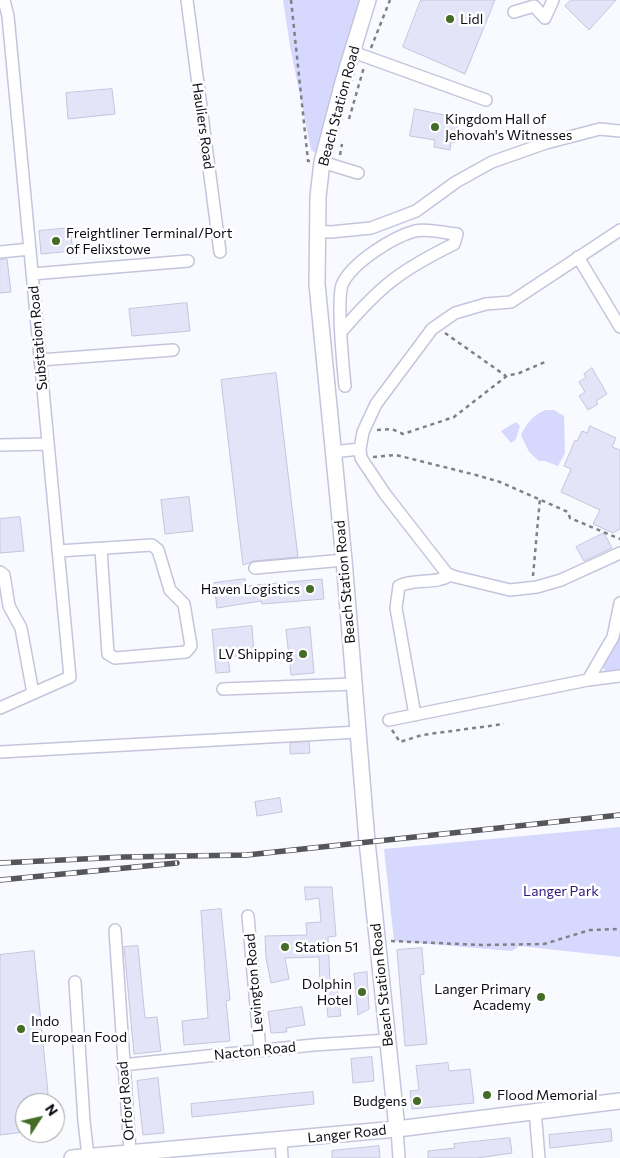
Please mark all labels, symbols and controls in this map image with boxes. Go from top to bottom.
place label: Lidl [460,11,483,27]
marker: Lidl [444,13,456,25]
street label: Beach Station Road [315,44,363,168]
street label: Hauliers Road [189,82,217,170]
place label: Kingdom Hall of Jehovah's Witnesses [445,111,572,144]
marker: Kingdom Hall of Jehovah's Witnesses [429,121,441,133]
place label: Freightliner Terminal/Port of Felixstowe [66,225,232,258]
marker: Freightliner Terminal/Port of Felixstowe [50,235,62,247]
street label: Substation Road [25,285,51,391]
street label: Beach Station Road [331,520,359,644]
place label: Haven Logistics [201,581,300,597]
marker: Haven Logistics [304,583,316,595]
place label: LV Shipping [218,646,293,662]
marker: LV Shipping [297,648,309,660]
park label: Langer Park [523,883,599,899]
street label: Beach Station Road [367,923,397,1047]
street label: Levington Road [241,933,267,1033]
place label: Station 51 [295,939,359,955]
marker: Station 51 [279,941,291,953]
place label: Dolphin Hotel [302,976,352,1009]
place label: Langer Primary Academy [434,981,531,1014]
marker: Dolphin Hotel [356,986,368,998]
marker: Langer Primary Academy [535,991,547,1003]
place label: Indo European Food [31,1013,127,1046]
marker: Indo European Food [15,1023,27,1035]
street label: Nacton Road [213,1038,297,1064]
street label: Orford Road [114,1061,138,1141]
place label: Flood Memorial [497,1087,597,1103]
marker: Flood Memorial [481,1089,493,1101]
north arrow [15,1093,65,1143]
place label: Budgens [353,1093,407,1109]
marker: Budgens [411,1095,423,1107]
text: N [42,1101,62,1119]
street label: Langer Road [307,1122,387,1146]

